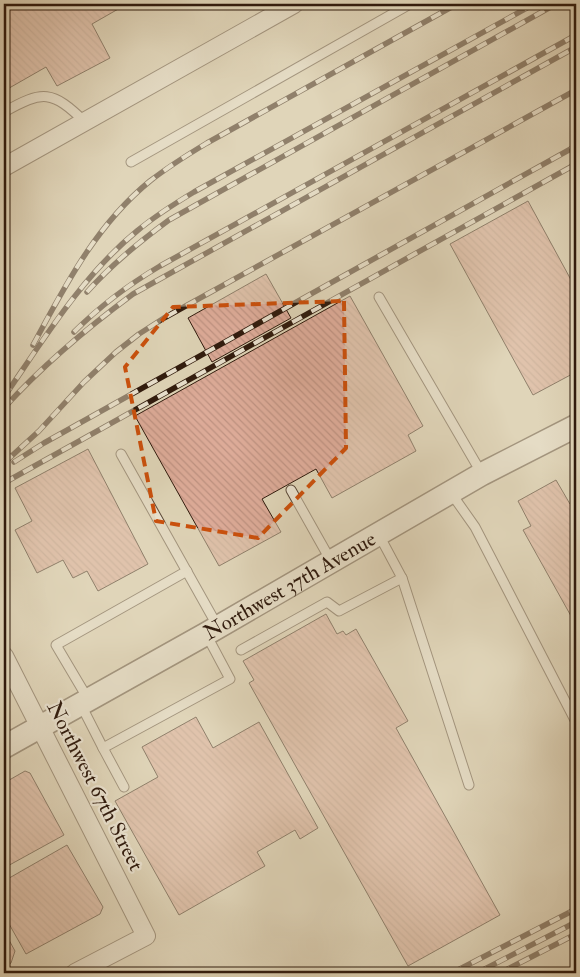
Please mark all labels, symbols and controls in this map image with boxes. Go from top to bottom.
street label: Northwest 37th Avenue [199,525,381,646]
street label: Northwest 67th Street [41,697,150,876]

